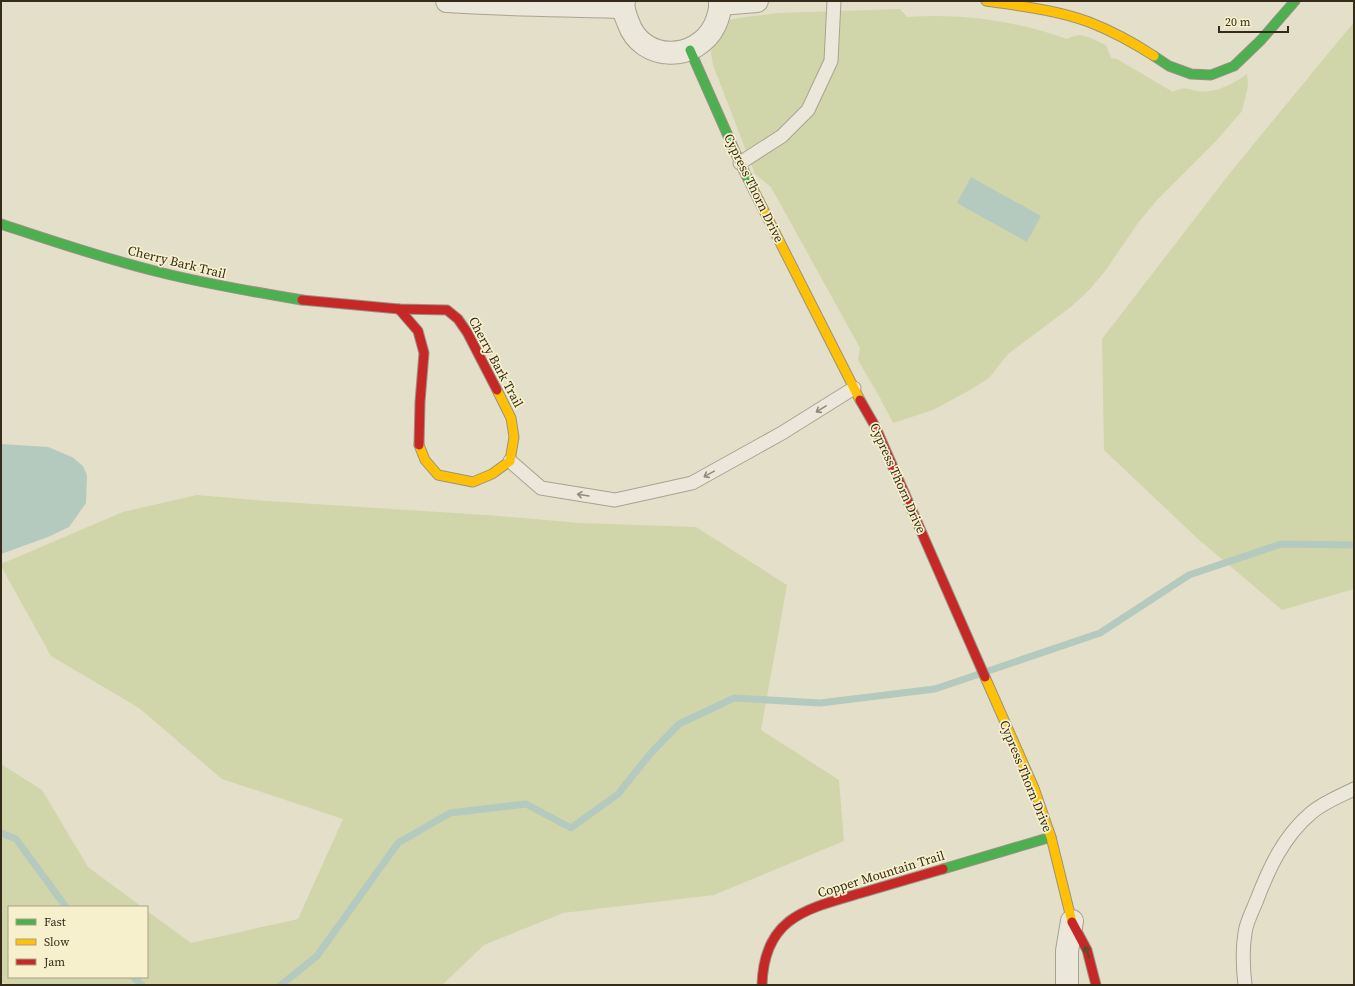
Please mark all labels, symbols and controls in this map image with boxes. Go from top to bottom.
scale bar [1219,8,1288,34]
text: 20 m [1225,14,1251,30]
street label: Cypress Thorn Drive [720,131,788,246]
street label: Cherry Bark Trail [126,242,228,282]
street label: Cherry Bark Trail [465,314,527,411]
one-way arrow [815,405,827,413]
street label: Cypress Thorn Drive [866,420,930,536]
one-way arrow [703,471,715,478]
one-way arrow [577,491,590,499]
street label: Cypress Thorn Drive [996,718,1056,835]
street label: Copper Mountain Trail [815,847,947,901]
legend [8,906,148,978]
text: Fast [44,914,66,930]
text: Slow [44,934,70,950]
one-way arrow [1082,946,1090,958]
text: Jam [43,954,65,970]

